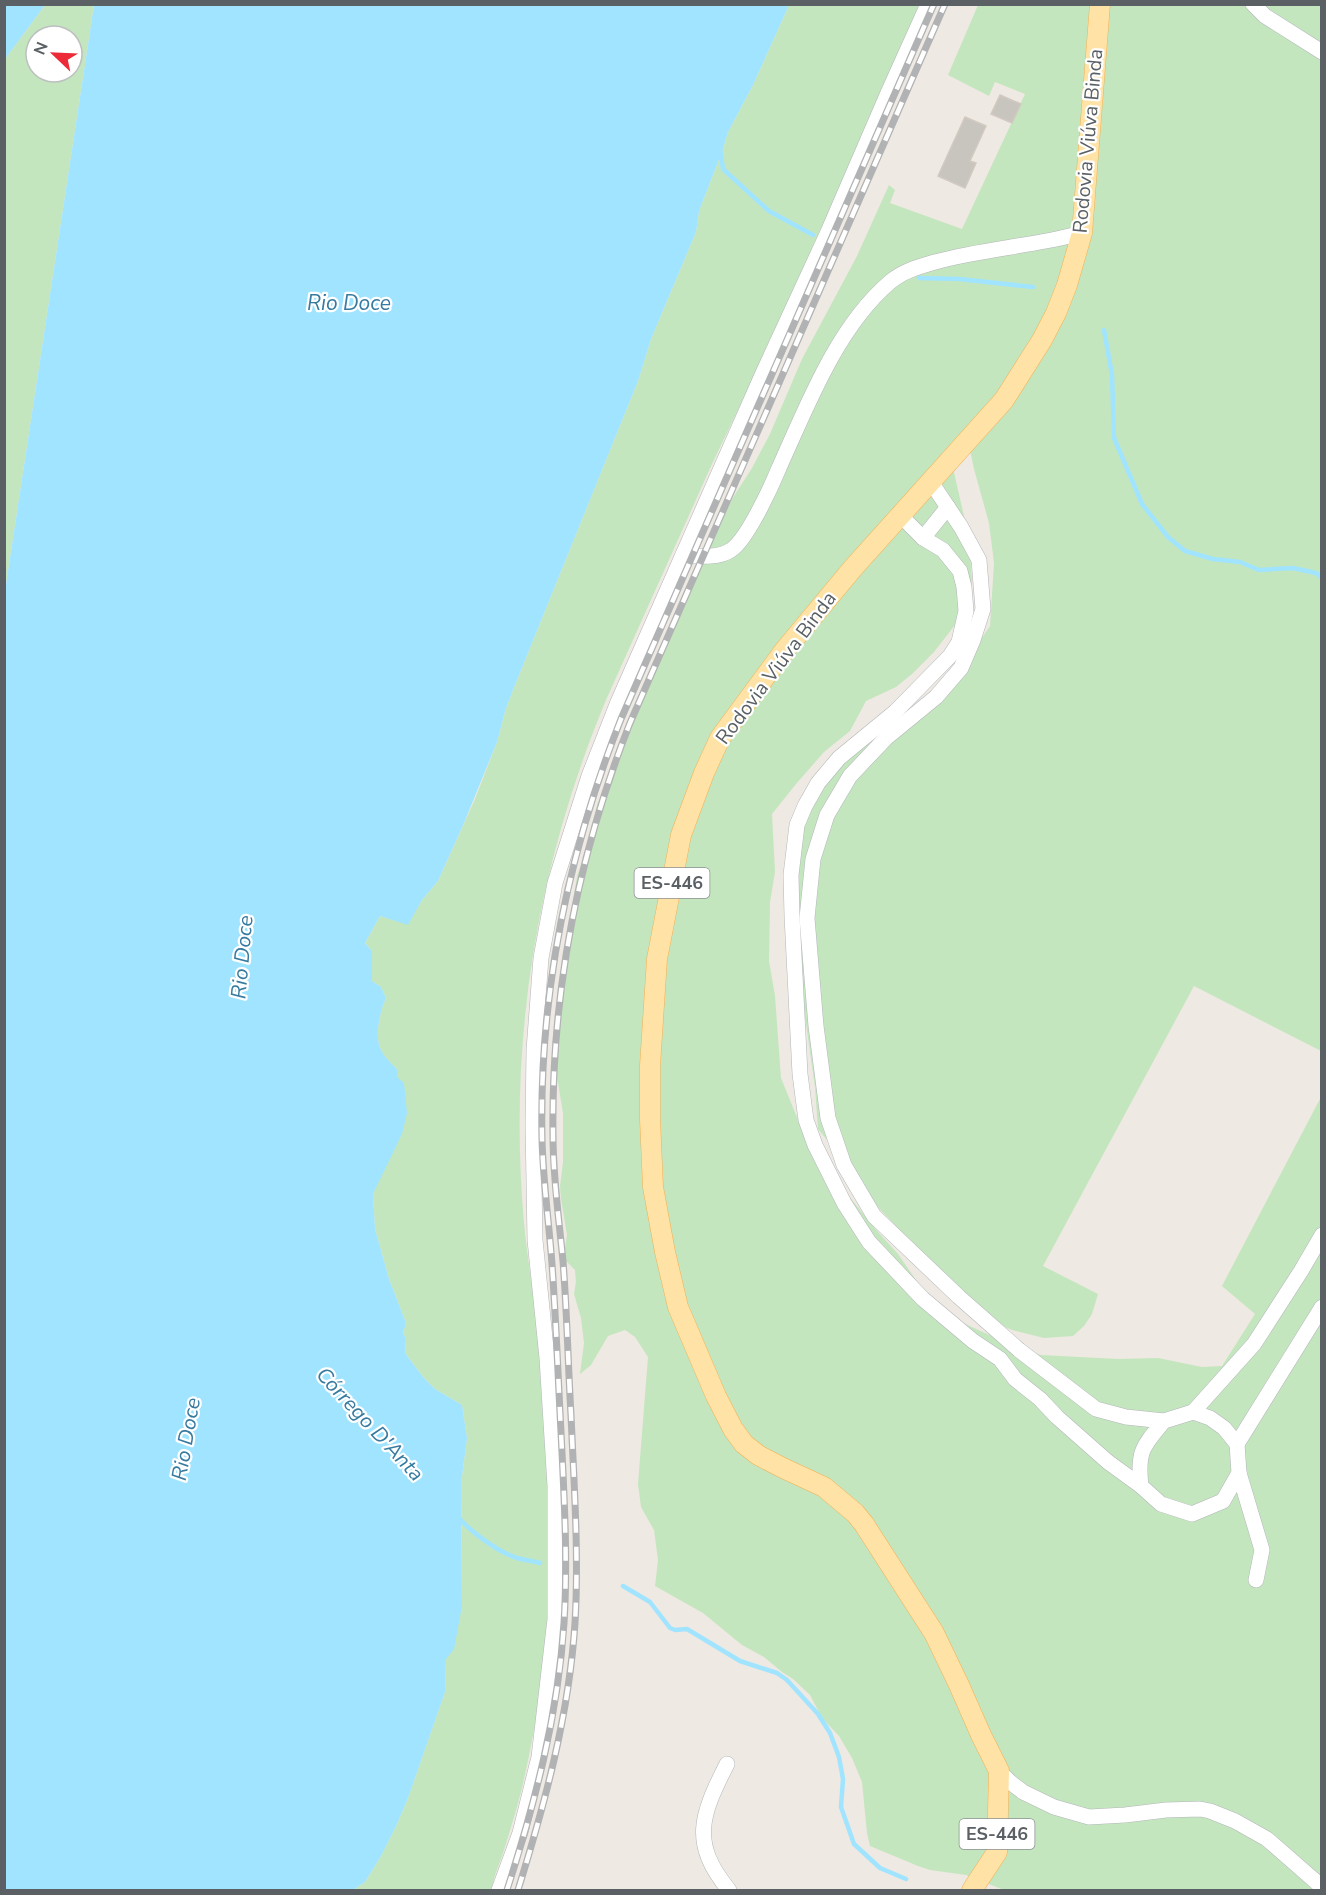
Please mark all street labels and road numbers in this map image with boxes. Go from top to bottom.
street label: Rodovia Viúva Binda [1066,48,1110,234]
street label: Rodovia Viúva Binda [710,586,842,750]
road number: ES-446 [634,868,710,898]
road number: ES-446 [960,1819,1034,1849]

